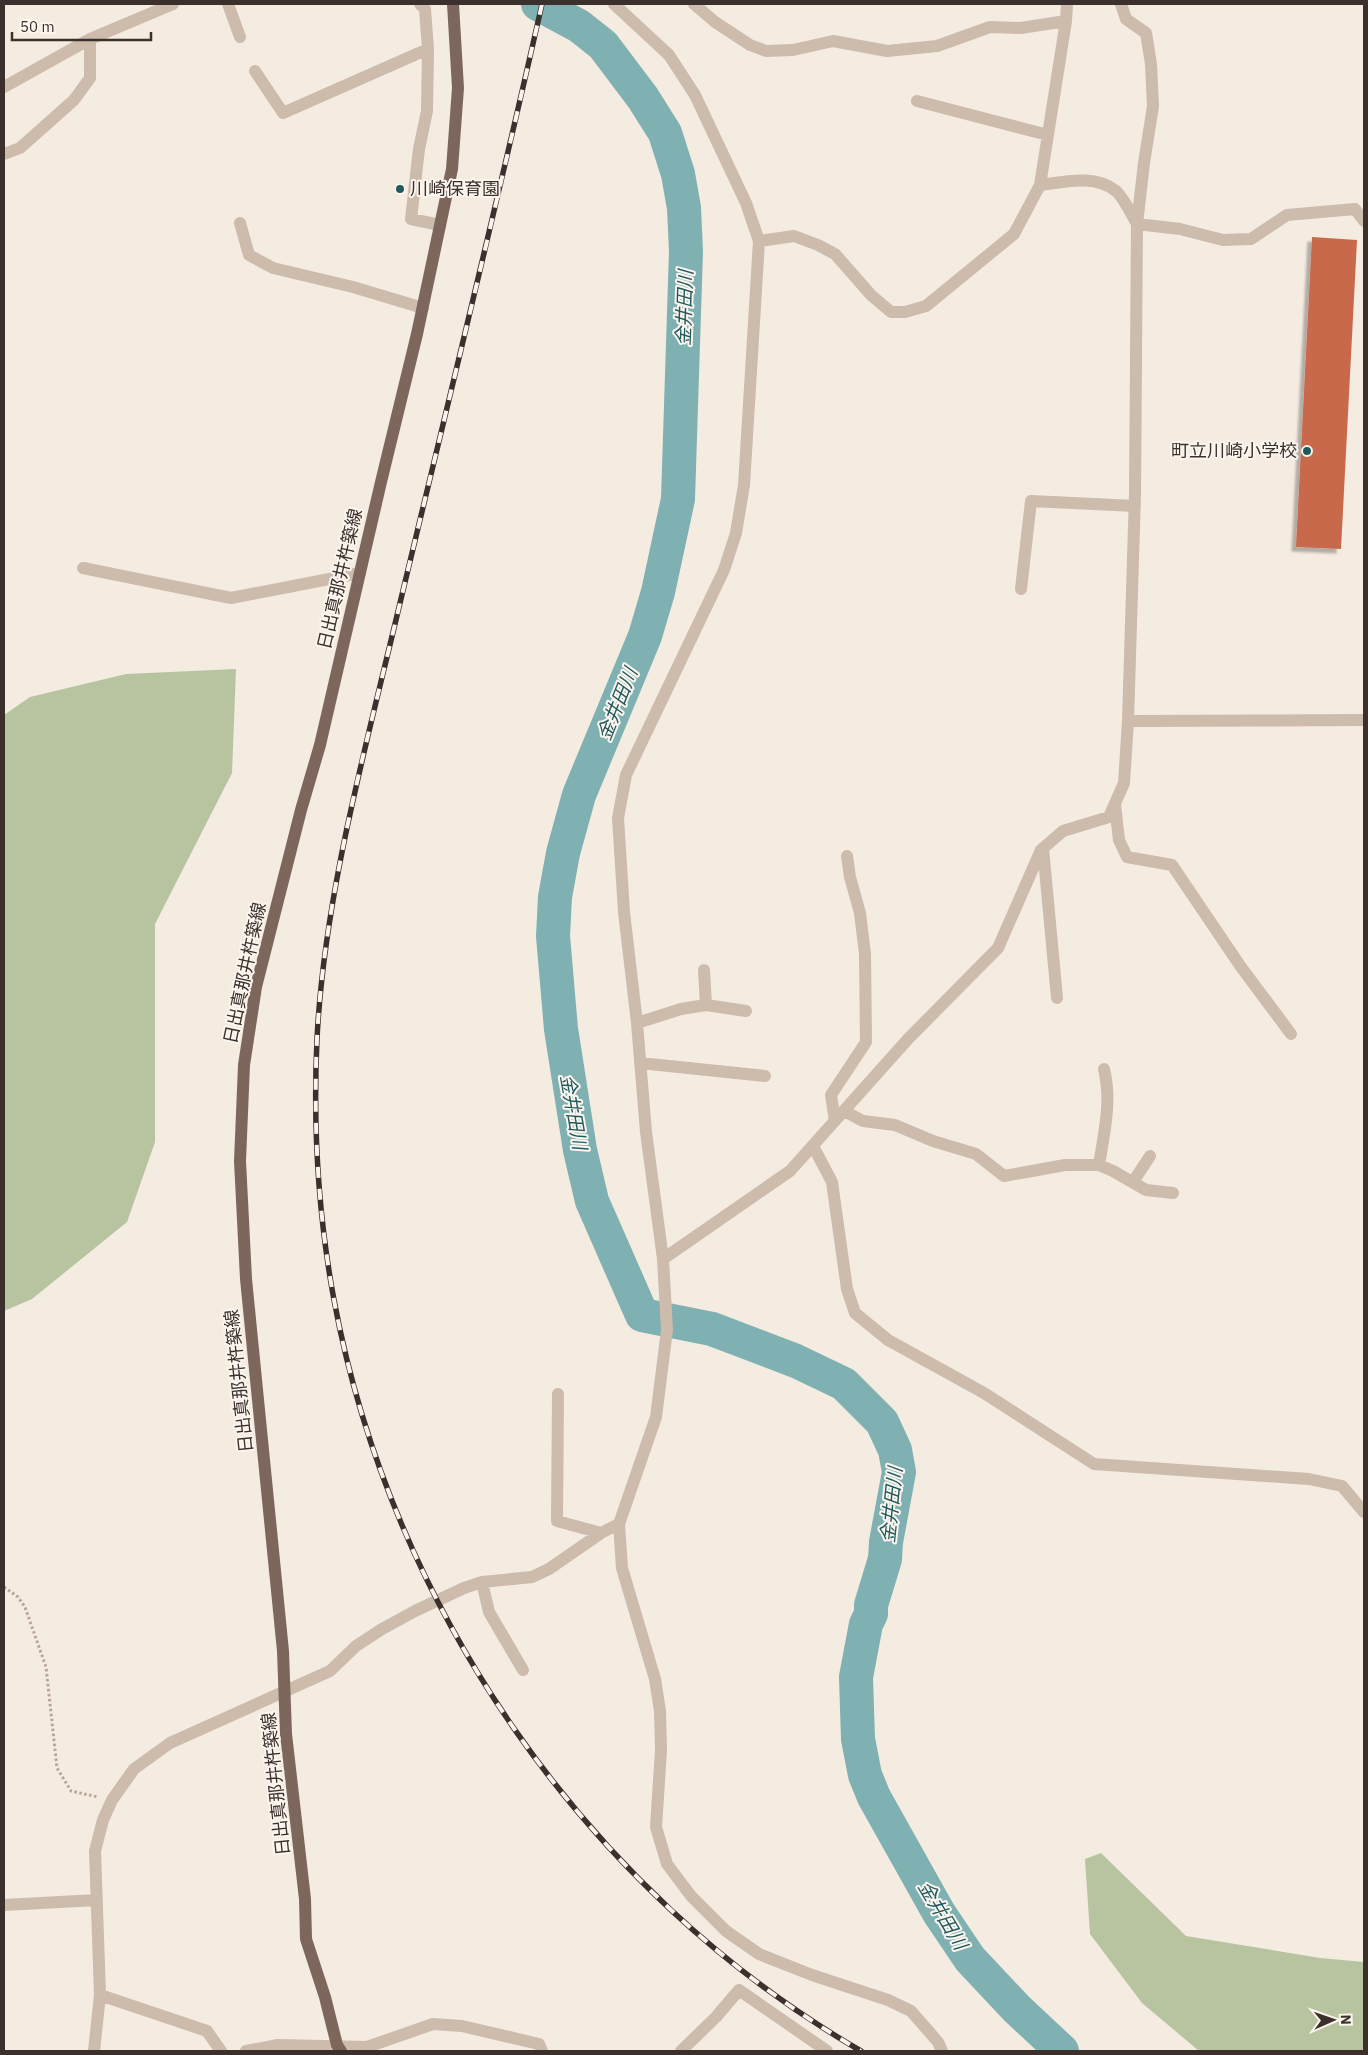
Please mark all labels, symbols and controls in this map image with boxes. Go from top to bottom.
scale bar [12,10,151,42]
text: 50 m [20,17,55,36]
place label: 川崎保育園 [410,177,500,200]
marker: 川崎保育園 [394,183,406,195]
water label: 金井田川 [671,268,697,346]
place label: 町立川崎小学校 [1171,439,1297,462]
marker: 町立川崎小学校 [1301,445,1313,457]
street label: 日出真那井杵築線 [312,506,367,652]
water label: 金井田川 [592,662,643,744]
street label: 日出真那井杵築線 [218,900,271,1046]
water label: 金井田川 [556,1072,593,1153]
street label: 日出真那井杵築線 [220,1308,257,1454]
water label: 金井田川 [875,1464,907,1544]
street label: 日出真那井杵築線 [257,1711,294,1857]
water label: 金井田川 [913,1876,974,1955]
north arrow [1308,1995,1358,2045]
text: N [1337,2014,1355,2025]

